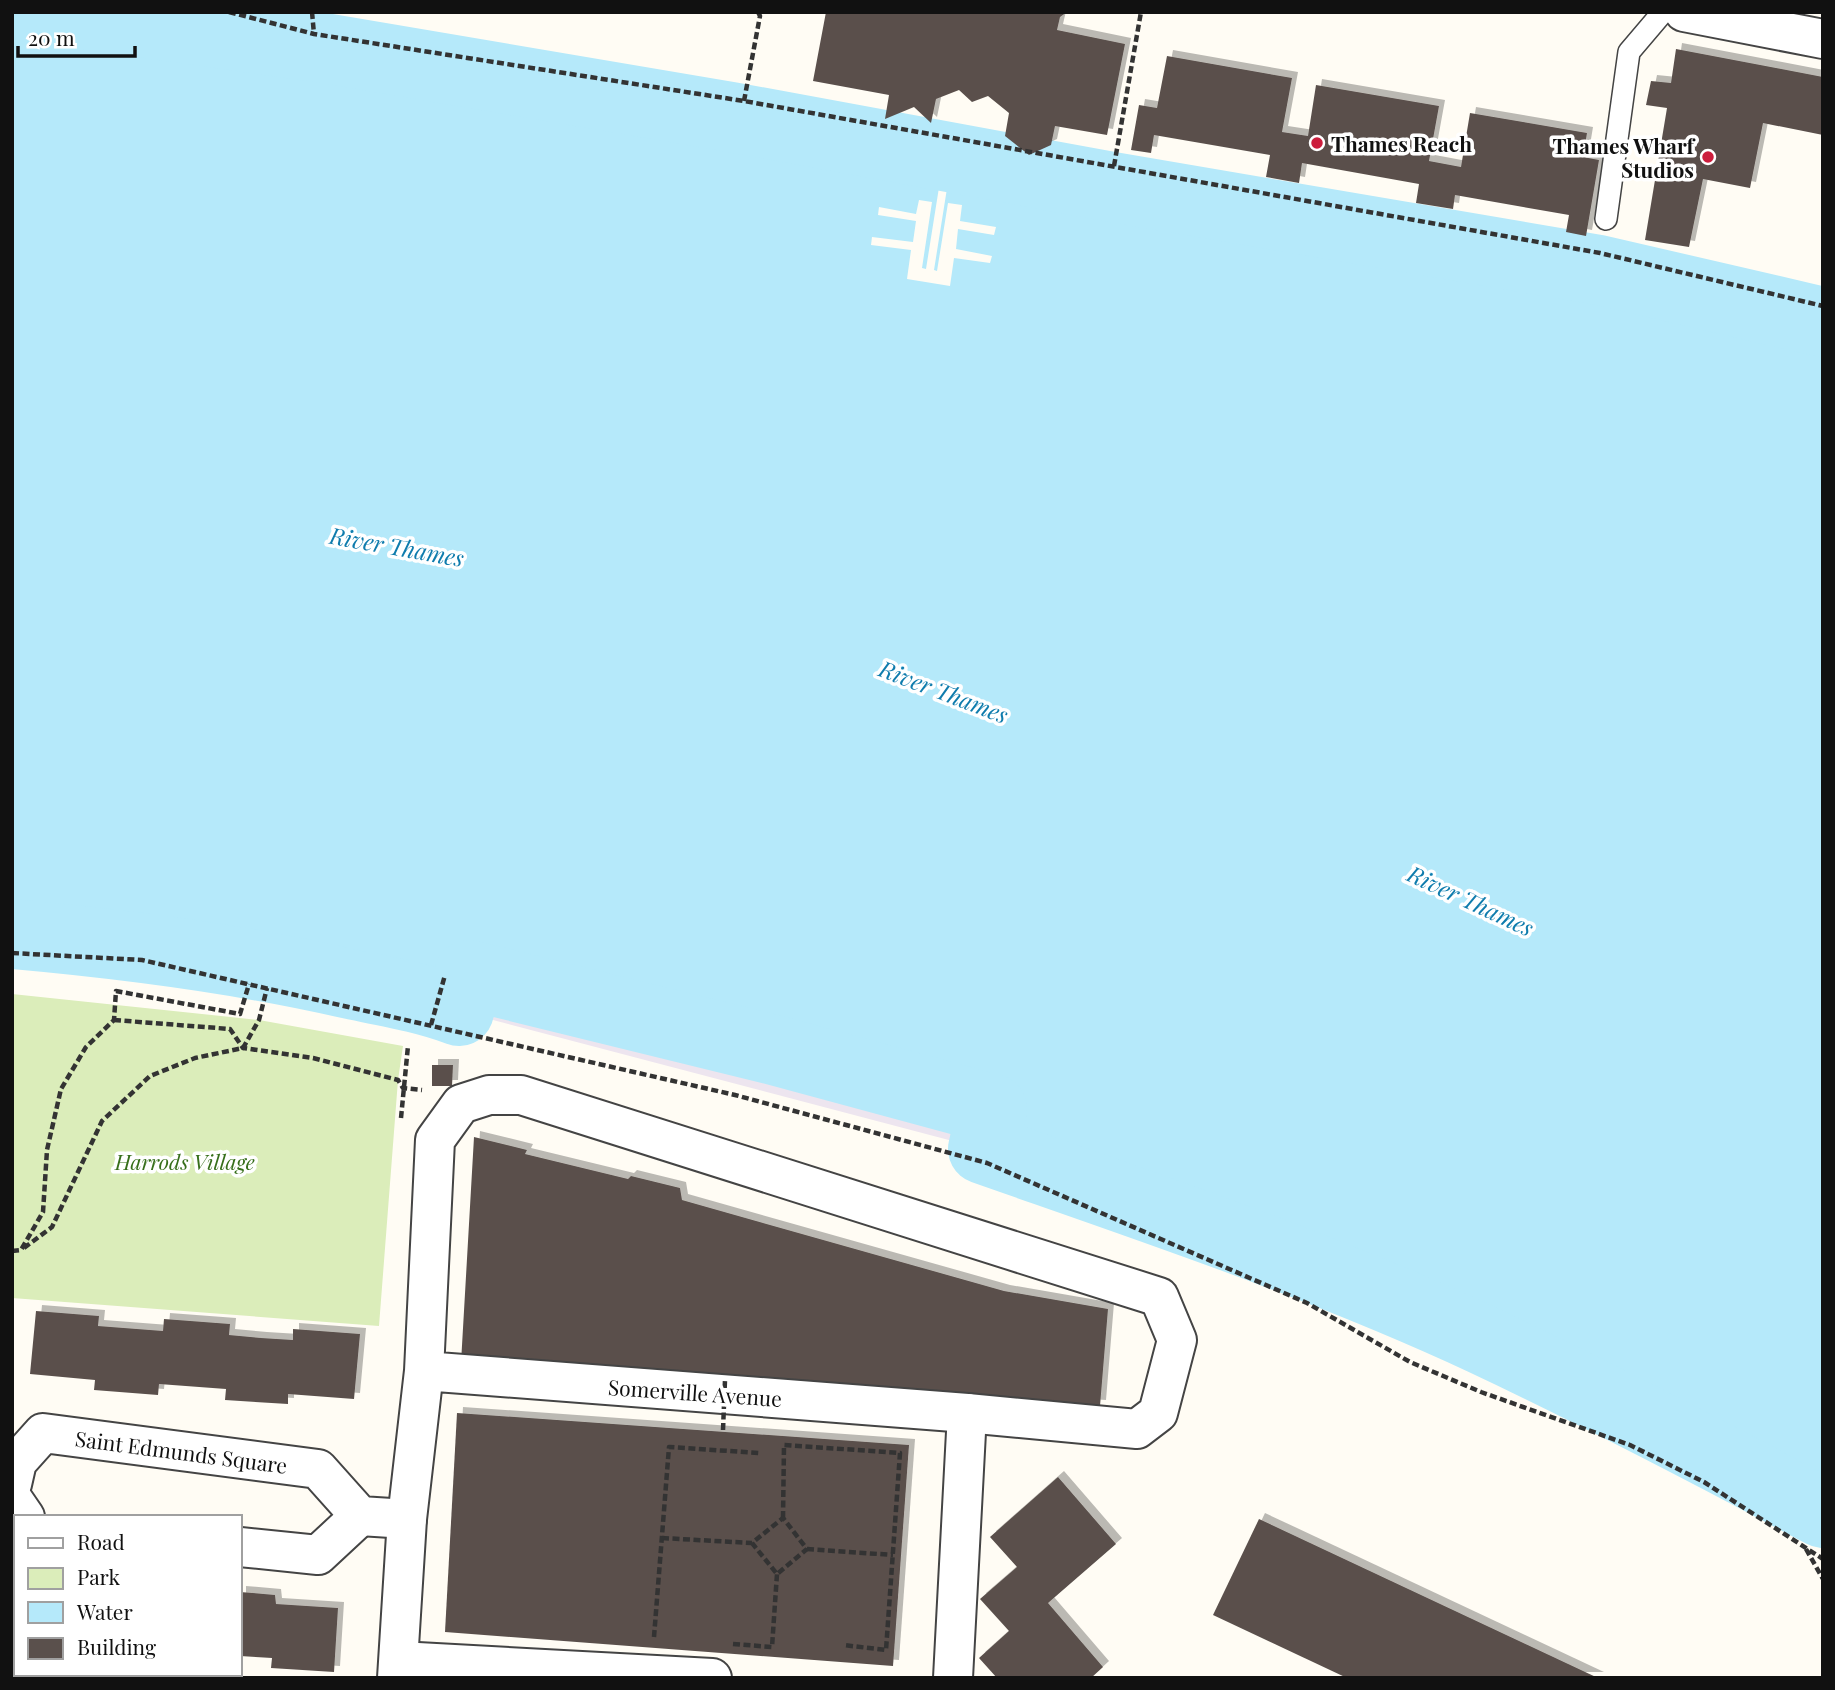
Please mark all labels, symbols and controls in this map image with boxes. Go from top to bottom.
scale bar [18,14,135,58]
text: 20 m [28,23,75,51]
place label: Thames Reach [1331,129,1472,157]
place label: Thames Wharf Studios [1552,131,1697,183]
marker: Thames Reach [1309,135,1325,151]
marker: Thames Wharf Studios [1700,149,1716,165]
water label: River Thames [327,519,467,573]
water label: River Thames [874,652,1013,730]
water label: River Thames [1402,857,1539,943]
park label: Harrods Village [114,1147,255,1175]
street label: Somerville Avenue [607,1372,783,1412]
street label: Saint Edmunds Square [74,1423,289,1479]
legend [14,1515,242,1676]
text: Road [77,1527,125,1555]
text: Park [77,1562,121,1590]
text: Water [76,1597,133,1625]
text: Building [77,1632,156,1660]

